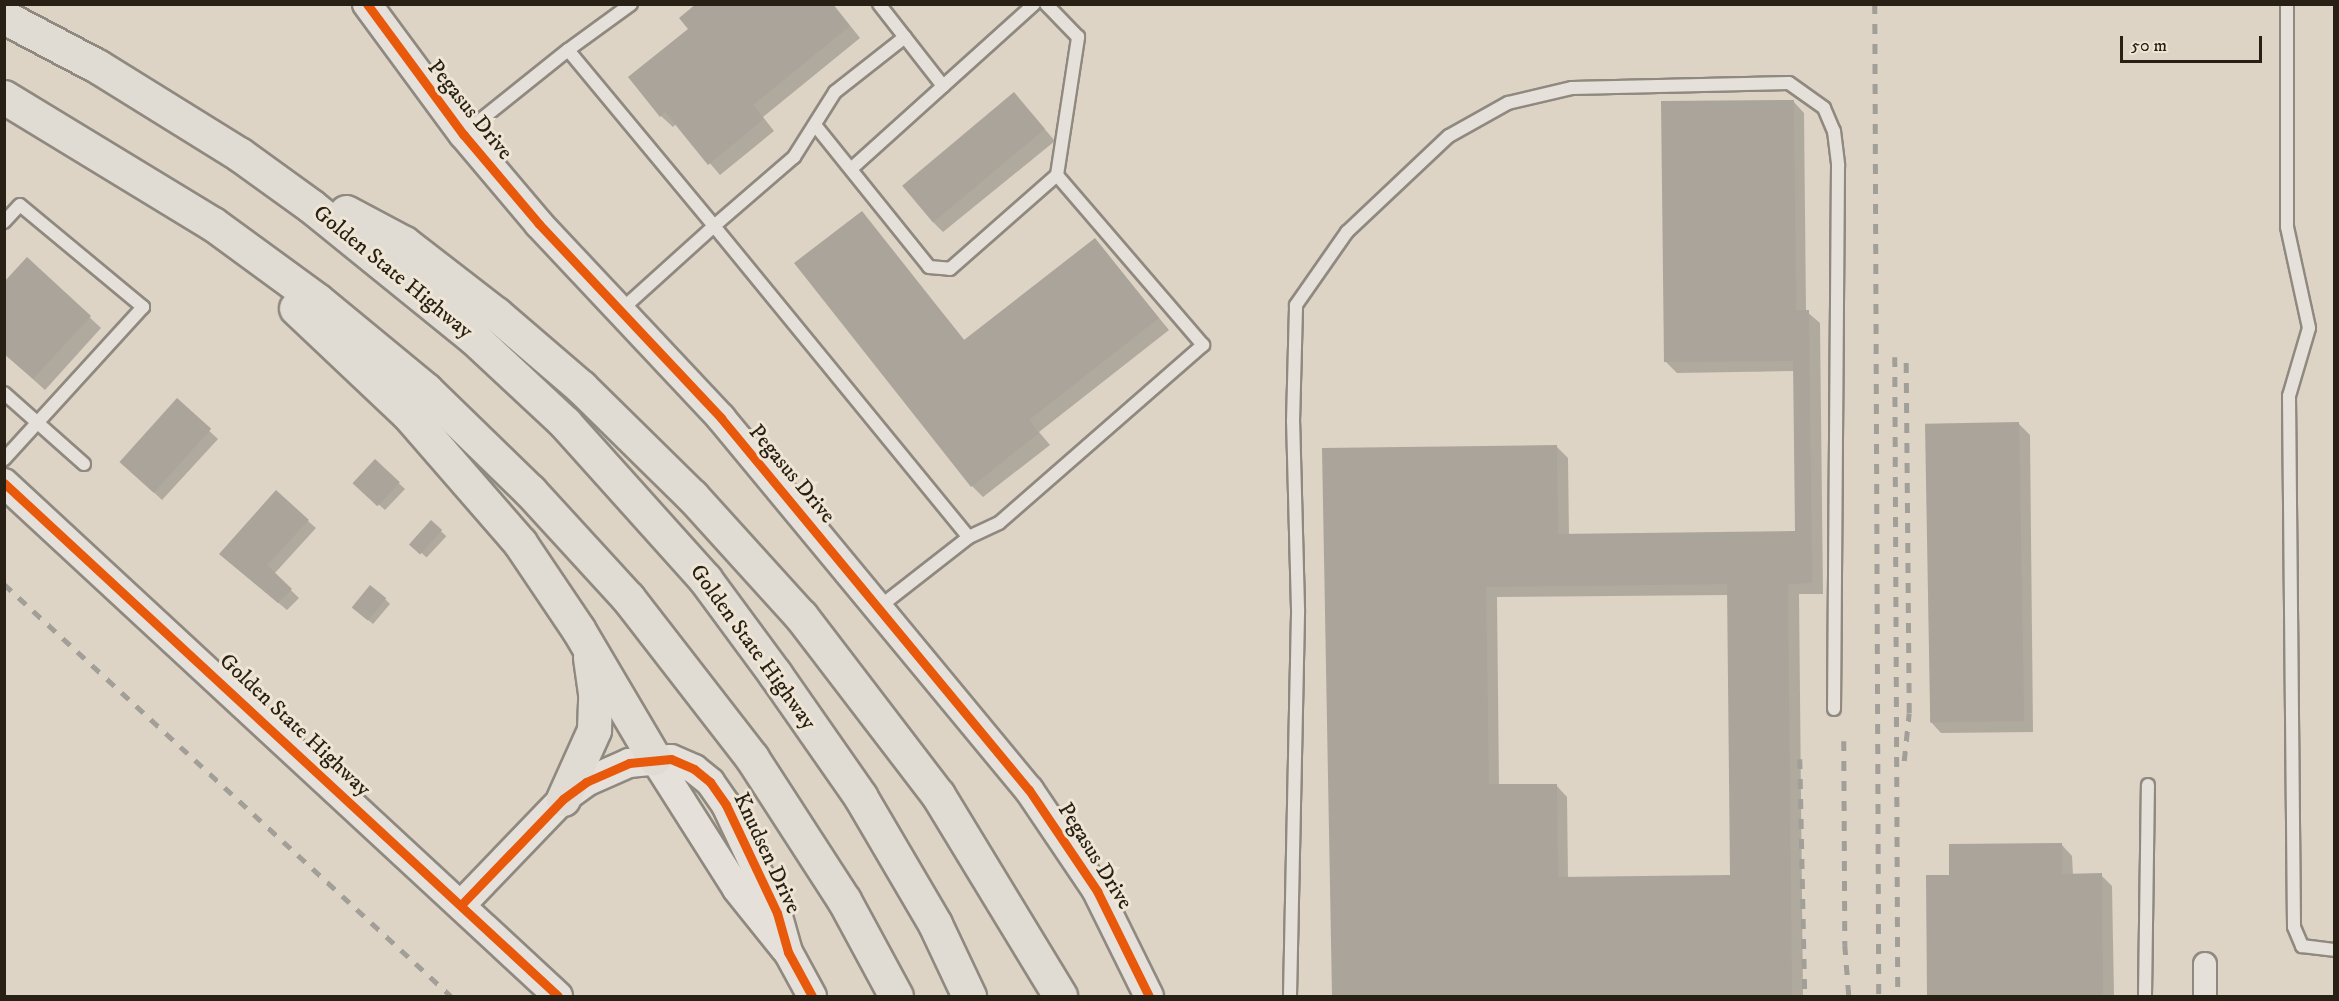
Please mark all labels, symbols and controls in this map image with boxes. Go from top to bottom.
scale bar [2123,24,2266,62]
text: 50 m [2131,35,2167,57]
street label: Pegasus Drive [422,55,518,165]
street label: Golden State Highway [308,200,478,344]
street label: Pegasus Drive [743,419,841,529]
street label: Golden State Highway [684,559,822,735]
street label: Golden State Highway [214,648,376,802]
street label: Knudsen Drive [728,788,806,918]
street label: Pegasus Drive [1052,798,1138,914]

